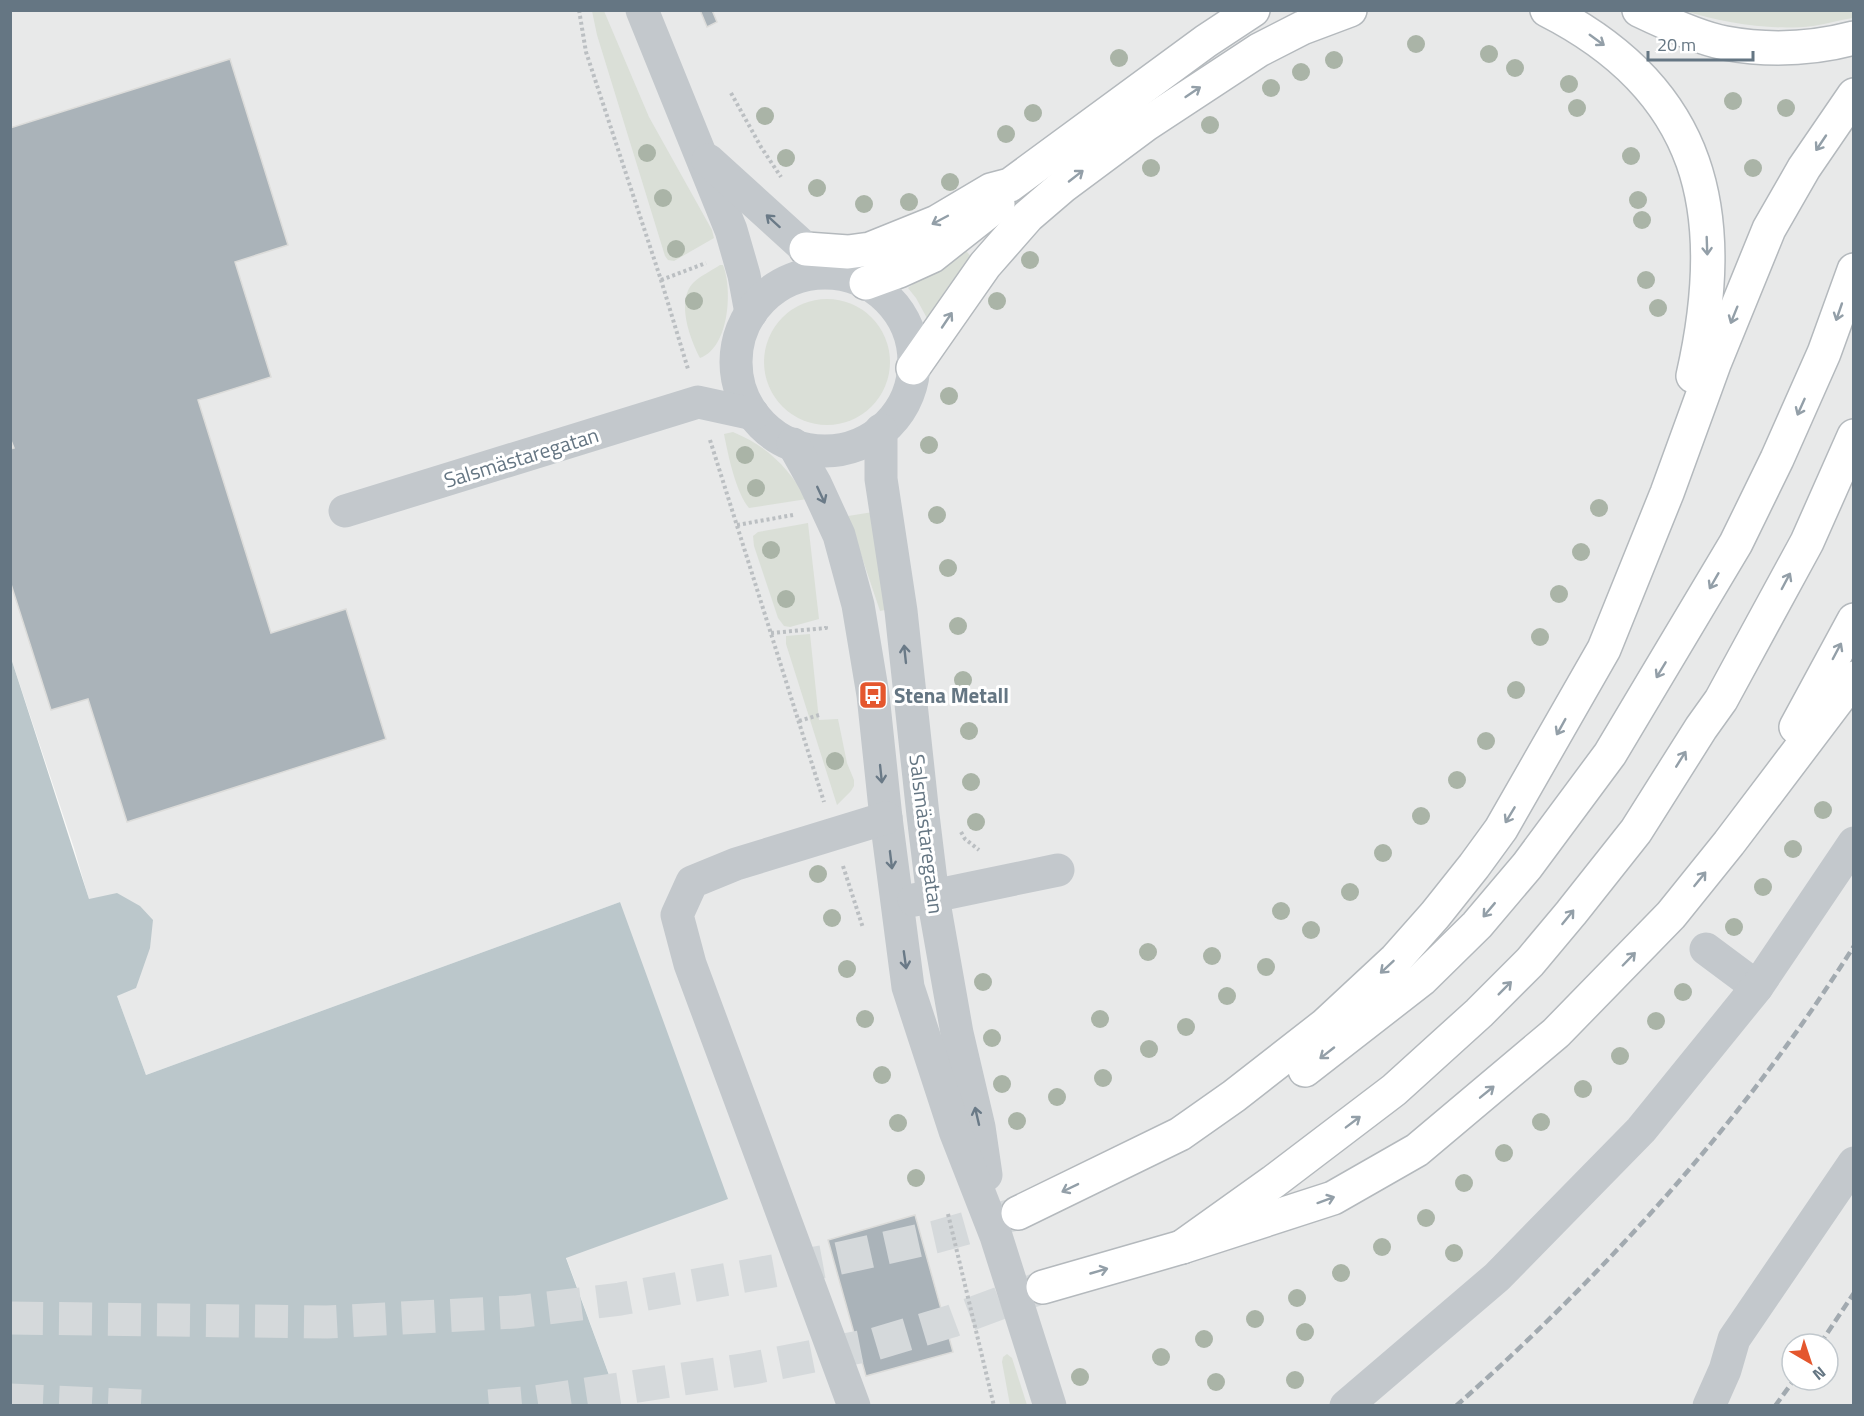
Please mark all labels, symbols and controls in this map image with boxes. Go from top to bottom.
scale bar [1648,24,1753,62]
text: 20 m [1657,31,1696,58]
one-way arrow [1589,34,1605,46]
one-way arrow [1185,86,1201,98]
one-way arrow [1814,135,1827,152]
one-way arrow [1068,169,1084,182]
one-way arrow [766,214,781,228]
one-way arrow [931,215,949,226]
one-way arrow [1701,236,1712,256]
one-way arrow [1832,302,1843,321]
one-way arrow [1728,305,1739,323]
one-way arrow [941,313,953,329]
one-way arrow [1794,397,1806,415]
street label: Salsmästaregatan [440,418,602,496]
one-way arrow [816,486,828,504]
one-way arrow [1708,572,1720,589]
one-way arrow [1780,573,1792,590]
one-way arrow [1832,643,1843,661]
one-way arrow [900,645,911,665]
one-way arrow [1655,661,1667,678]
bus stop icon: Stena Metall [857,679,889,711]
place label: Stena Metall [894,679,1009,711]
one-way arrow [1555,718,1567,735]
one-way arrow [1676,751,1688,768]
street label: Salsmästaregatan [901,752,953,916]
one-way arrow [876,763,887,783]
one-way arrow [1503,806,1515,823]
one-way arrow [886,850,897,870]
one-way arrow [1694,871,1707,887]
one-way arrow [1483,902,1496,918]
one-way arrow [1561,909,1574,925]
one-way arrow [899,950,910,970]
one-way arrow [1622,952,1636,967]
one-way arrow [1380,959,1395,974]
one-way arrow [1497,980,1512,995]
one-way arrow [1319,1046,1335,1059]
one-way arrow [1479,1086,1495,1099]
one-way arrow [970,1107,982,1126]
one-way arrow [1344,1115,1360,1128]
one-way arrow [1062,1182,1080,1194]
one-way arrow [1316,1194,1334,1205]
one-way arrow [1089,1265,1108,1276]
north arrow [1780,1332,1840,1392]
text: N [1808,1361,1831,1386]

